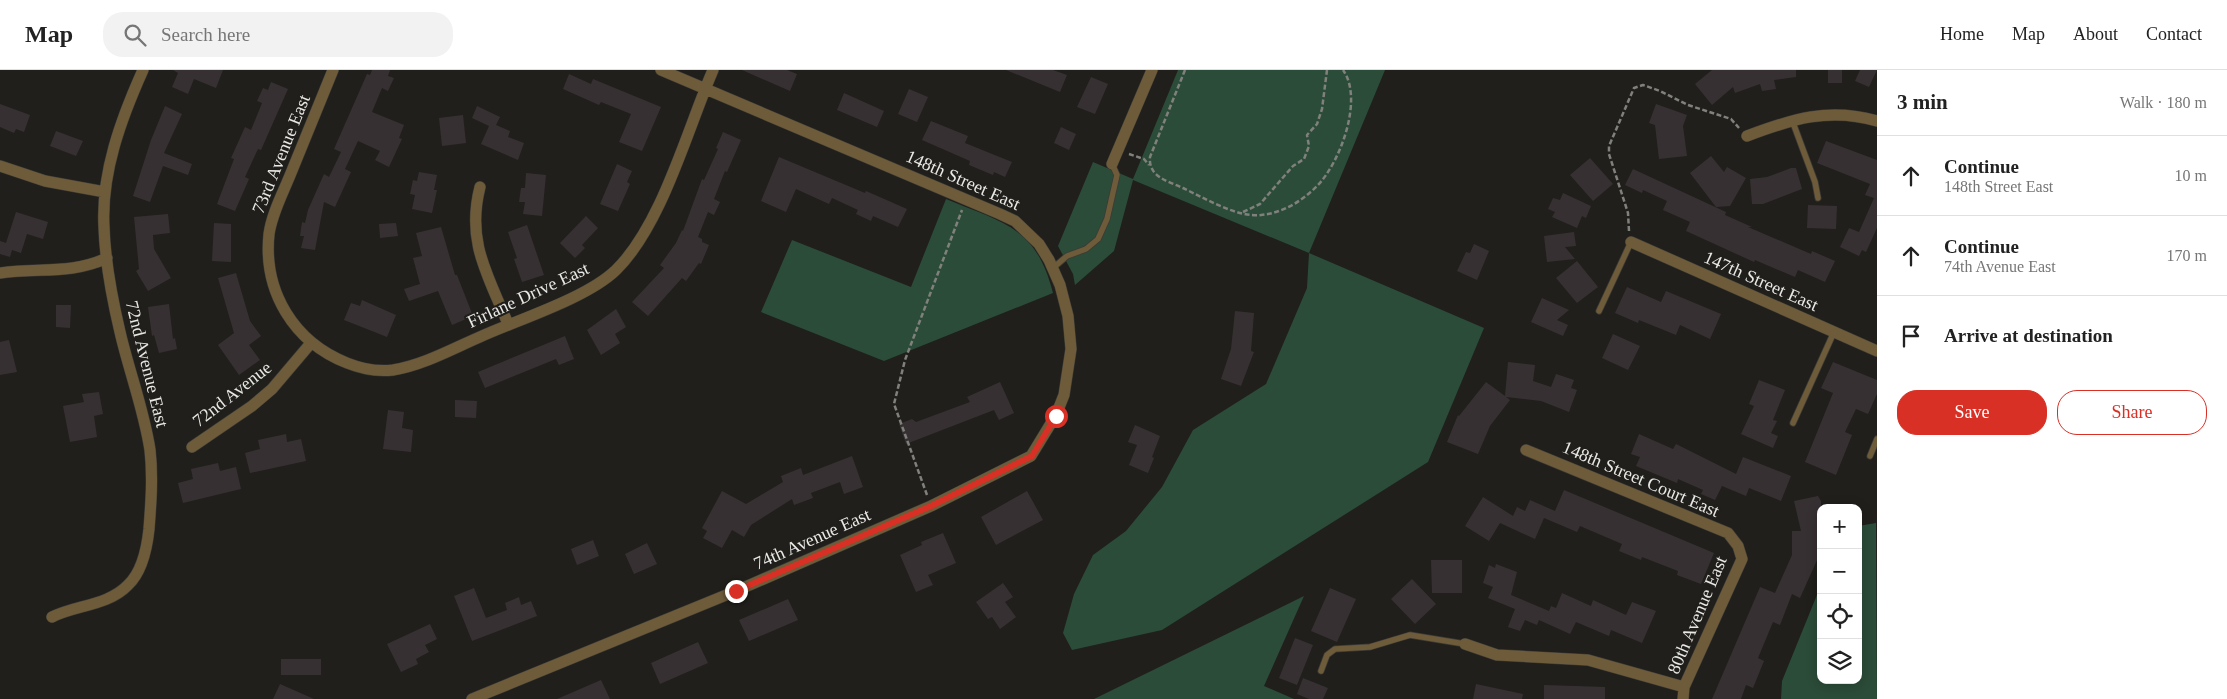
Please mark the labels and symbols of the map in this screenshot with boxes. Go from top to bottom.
street label: 73rd Avenue East [248,92,314,216]
street label: 148th Street East [903,146,1023,214]
street label: 147th Street East [1701,247,1821,315]
street label: Firlane Drive East [464,258,592,332]
street label: 72nd Avenue East [122,299,172,429]
street label: 72nd Avenue [189,357,275,431]
route start [1045,405,1068,428]
street label: 148th Street Court East [1560,437,1722,521]
street label: 74th Avenue East [751,504,873,574]
street label: 80th Avenue East [1663,553,1731,677]
route end [725,580,748,603]

